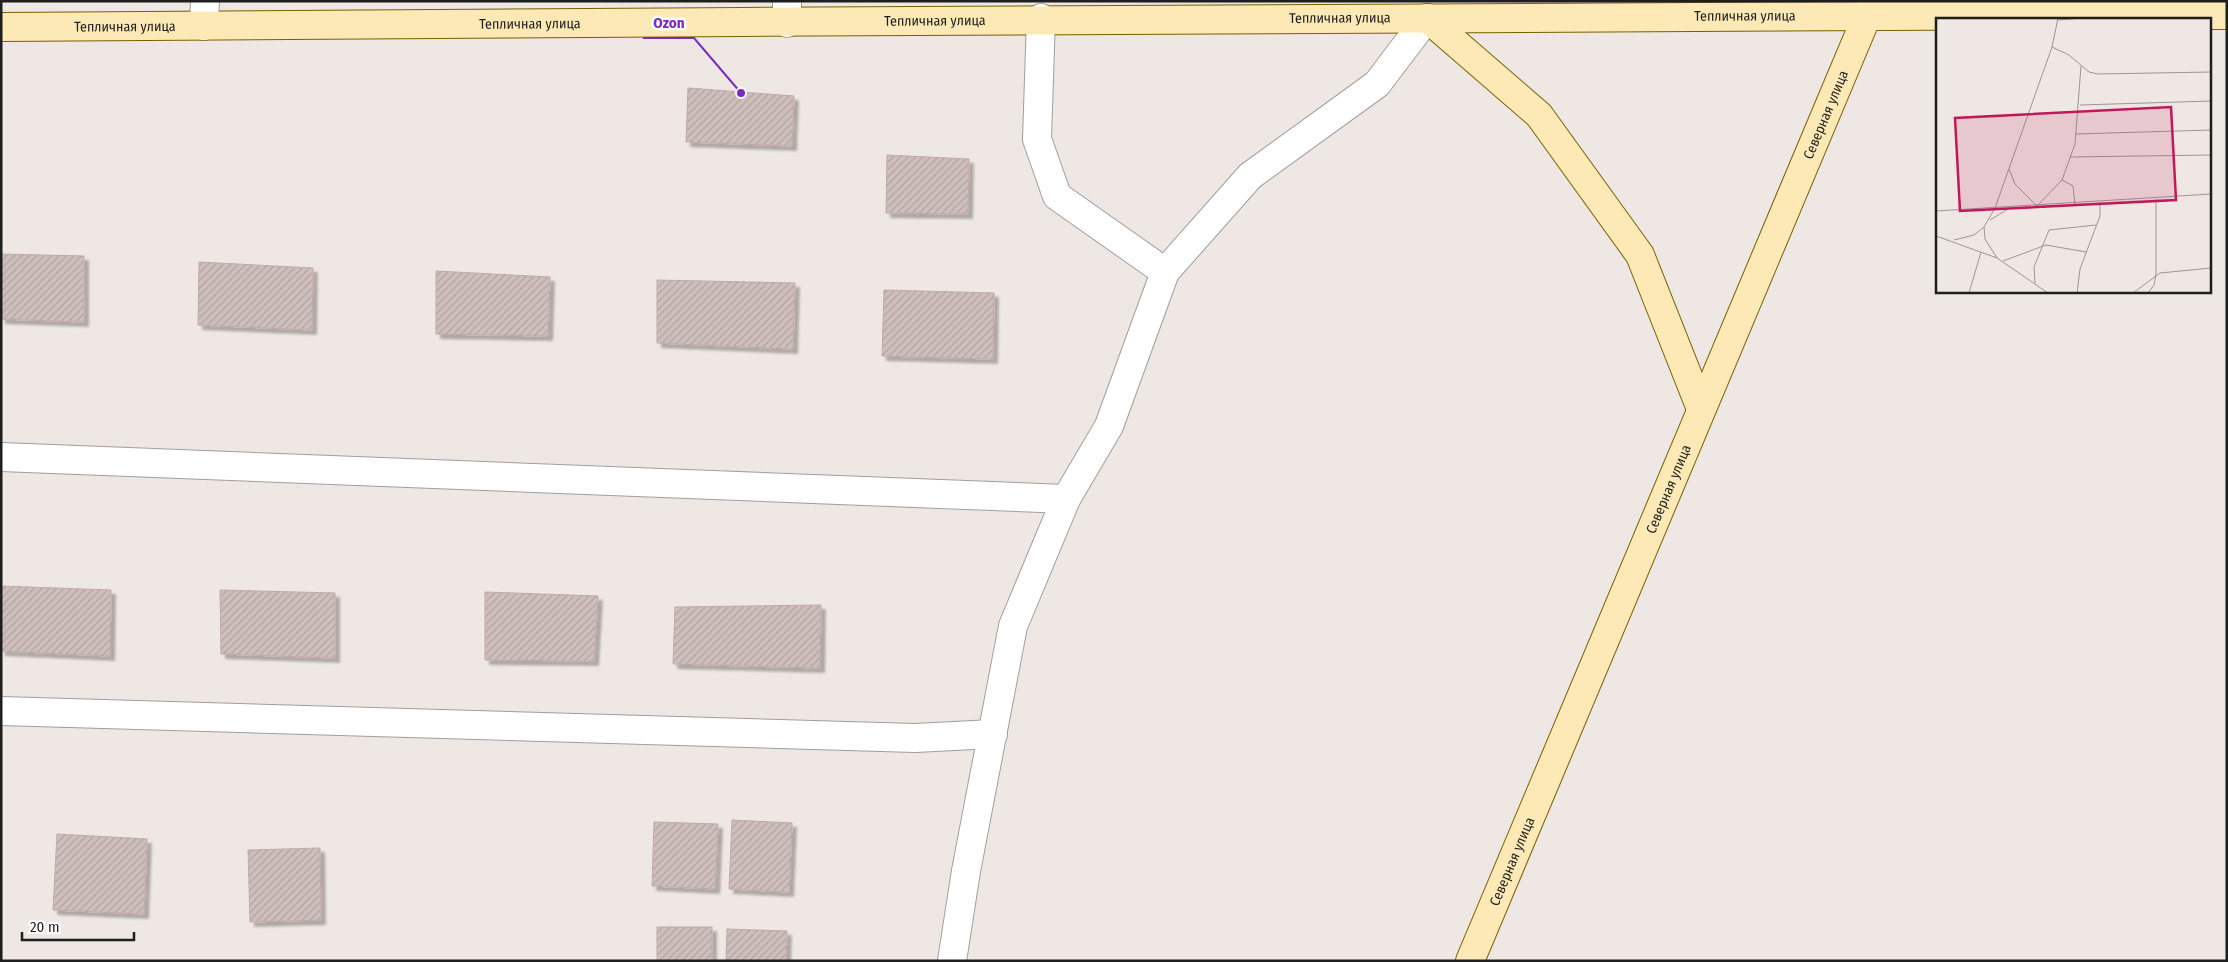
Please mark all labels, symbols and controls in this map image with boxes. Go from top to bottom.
street label: Тепличная улица [1694,7,1796,25]
callout: Ozon [643,8,694,38]
street label: Тепличная улица [1289,9,1391,27]
street label: Тепличная улица [884,12,986,30]
text: Ozon [653,14,685,32]
street label: Тепличная улица [479,15,581,33]
street label: Тепличная улица [74,18,176,36]
inset map [1936,18,2210,292]
street label: Северная улица [1800,68,1852,162]
street label: Северная улица [1643,442,1695,536]
street label: Северная улица [1486,814,1539,909]
scale bar [22,910,135,942]
text: 20 m [30,918,60,936]

